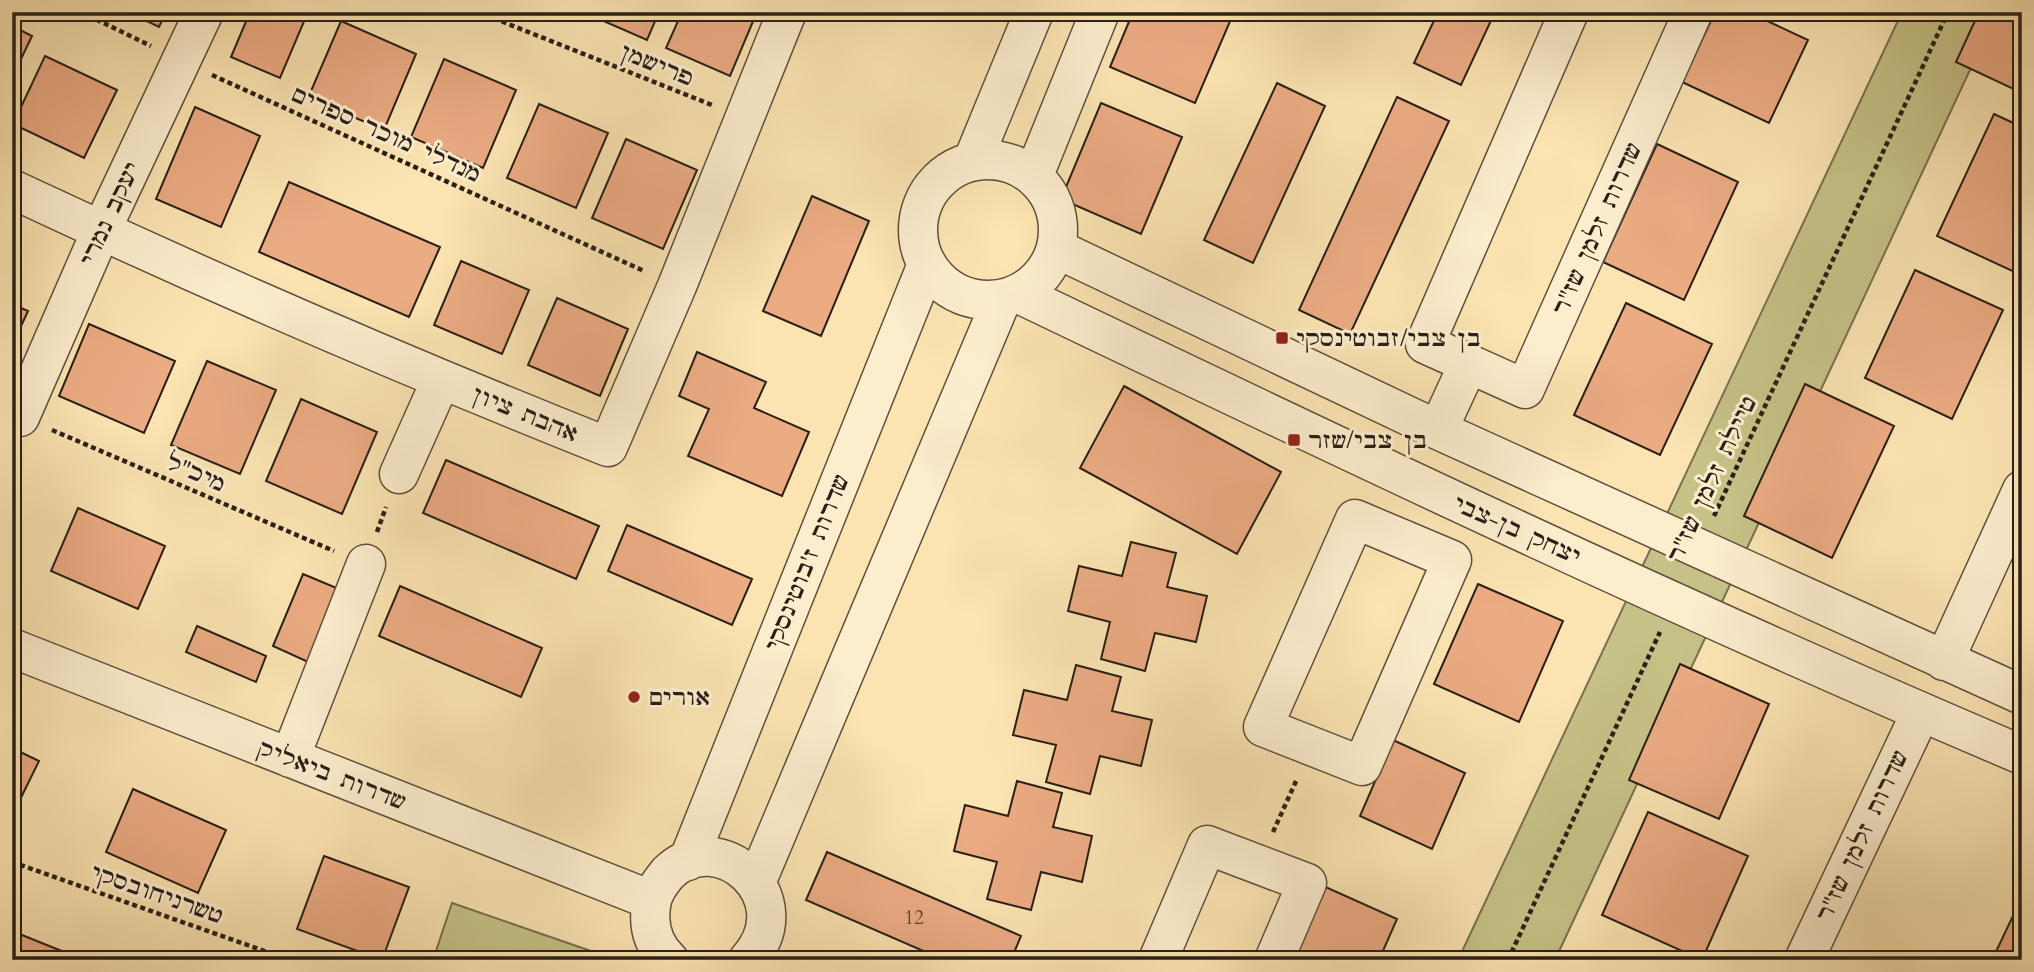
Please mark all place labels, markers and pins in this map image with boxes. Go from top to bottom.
place label: בן צבי/זבוטינסקי [1296,323,1481,354]
marker: בן צבי/זבוטינסקי [1274,330,1290,346]
place label: בן צבי/שזר [1308,425,1427,456]
marker: בן צבי/שזר [1286,432,1302,448]
place label: אורים [648,682,710,713]
marker: אורים [626,689,642,705]

